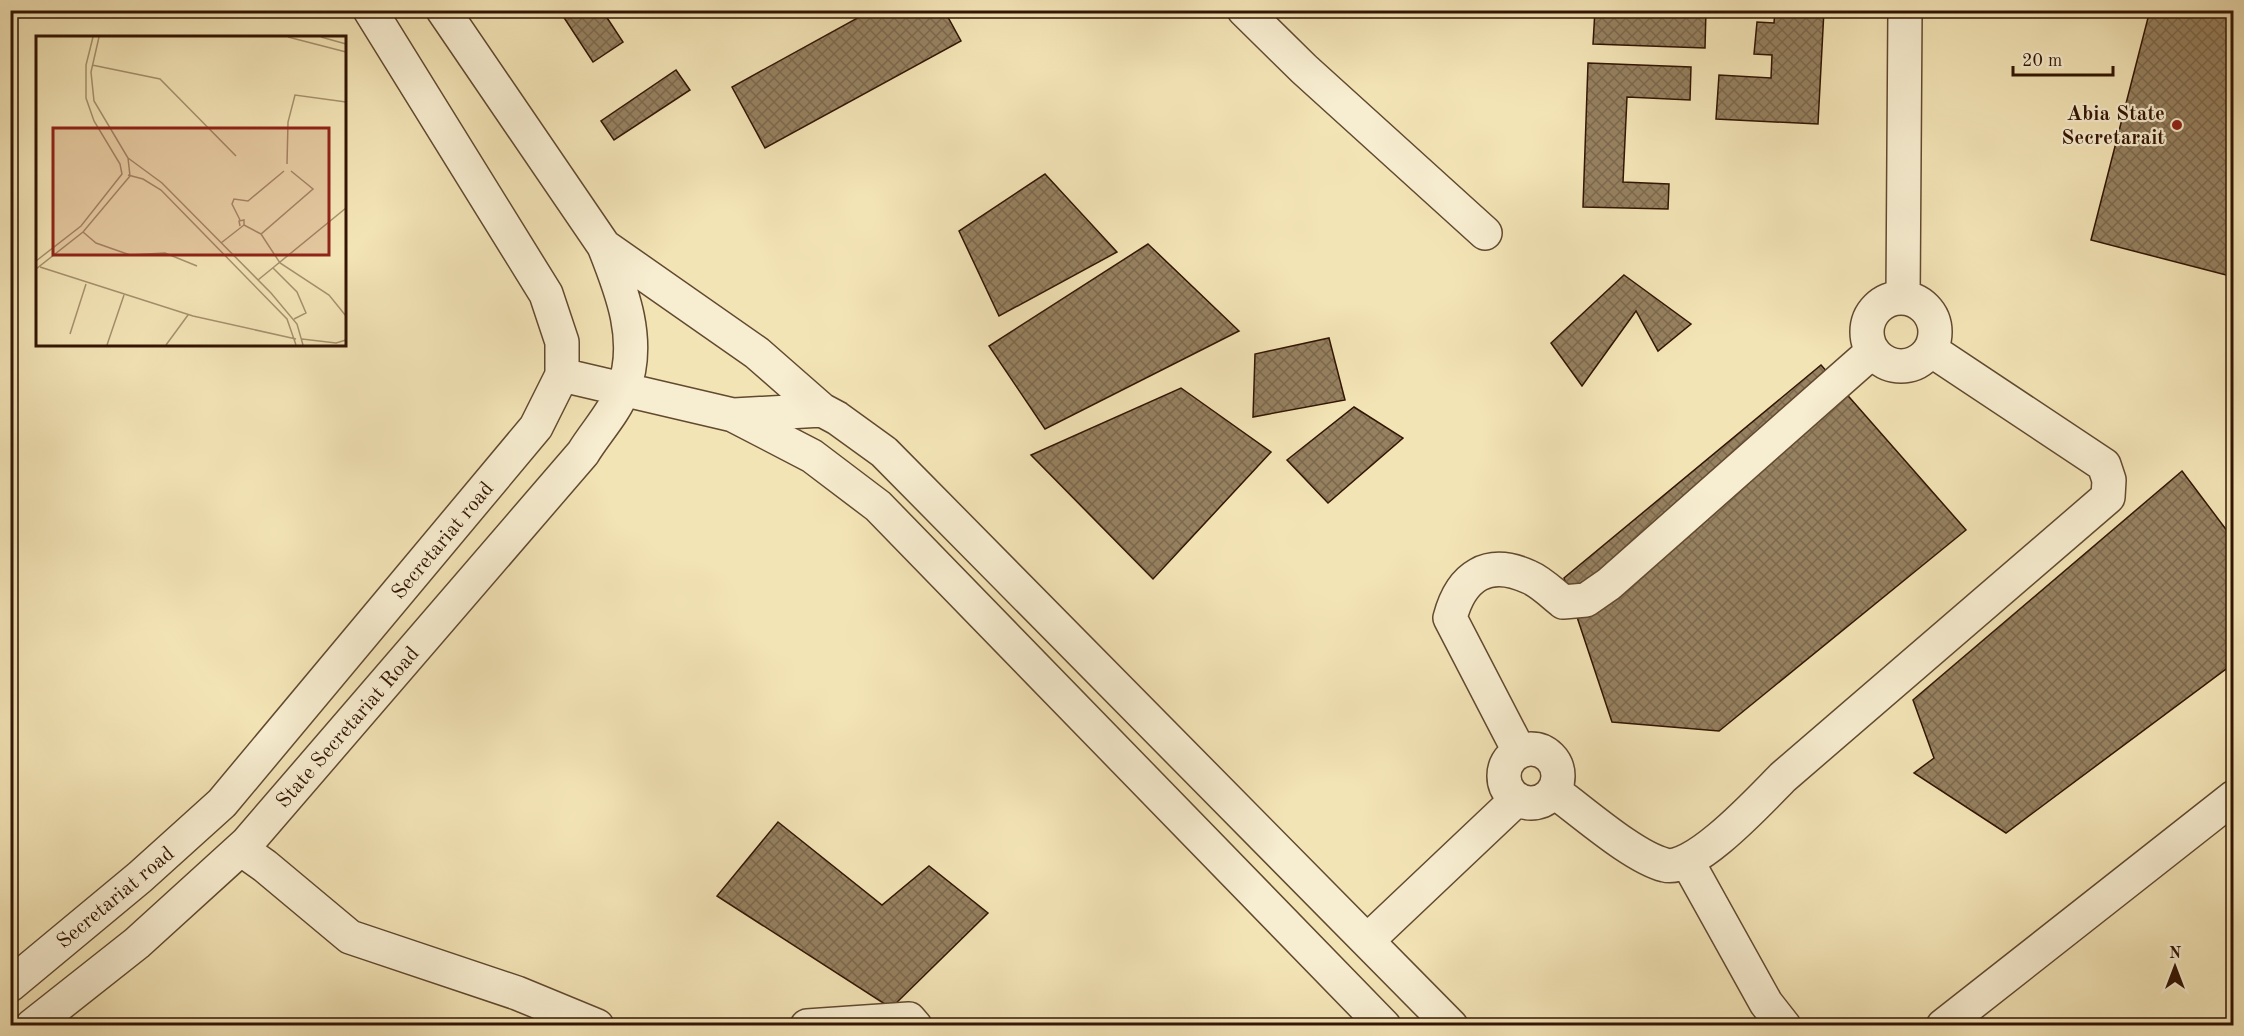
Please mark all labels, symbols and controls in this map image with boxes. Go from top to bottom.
inset map [36,36,346,346]
scale bar [2013,39,2114,77]
text: 20 m [2022,52,2062,70]
place label: Abia State Secretarait [2061,104,2165,149]
marker: Abia State Secretarait [2170,118,2184,132]
street label: Secretariat road [388,478,498,604]
street label: State Secretariat Road [273,643,424,813]
street label: Secretariat road [53,843,179,953]
north arrow [2145,937,2205,997]
text: N [2169,946,2182,962]

